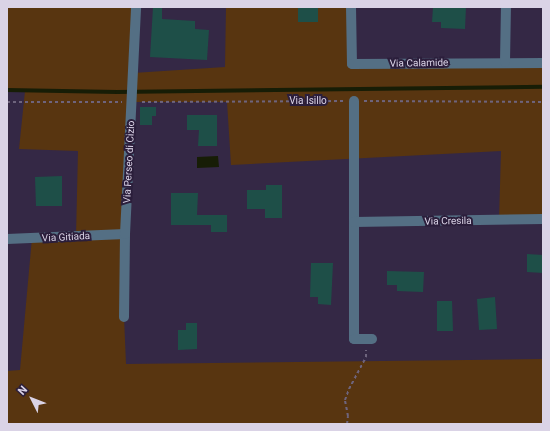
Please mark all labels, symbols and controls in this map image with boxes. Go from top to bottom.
street label: Via Calamide [390,56,448,70]
street label: Via Isillo [289,95,327,107]
street label: Via Perseo di Cizio [121,120,137,204]
street label: Via Cresila [424,215,472,227]
street label: Via Gitiada [42,230,90,244]
north arrow [12,379,52,419]
text: N [15,383,30,398]

